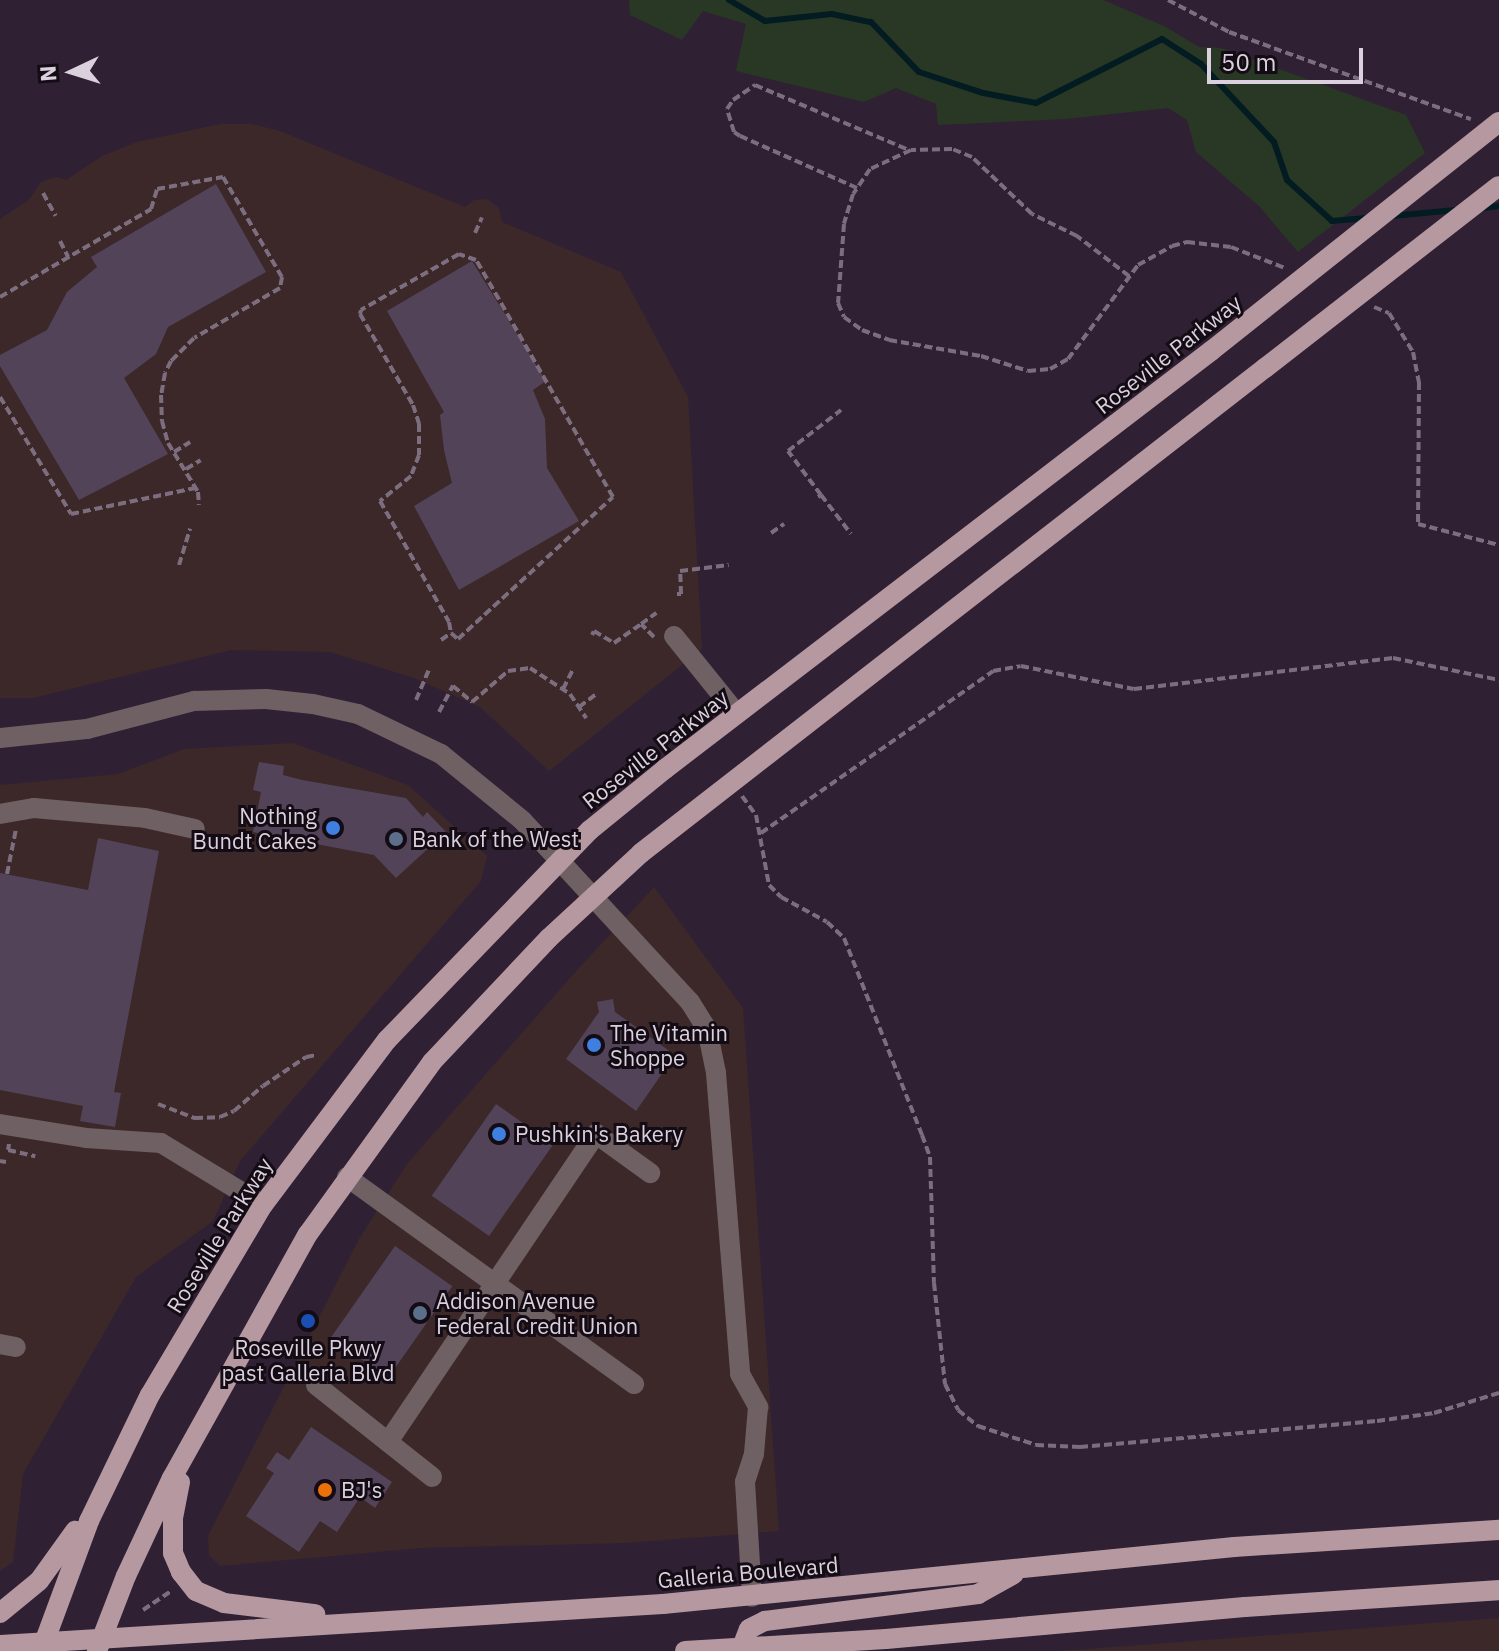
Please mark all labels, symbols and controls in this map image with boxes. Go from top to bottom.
north arrow [32,32,112,112]
scale bar [1211,32,1367,82]
text: 50 m [1221,46,1276,78]
text: N [33,65,63,83]
street label: Roseville Parkway [1090,289,1246,419]
street label: Roseville Parkway [577,684,733,814]
place label: Nothing Bundt Cakes [193,802,317,854]
marker: Nothing Bundt Cakes [324,819,342,837]
place label: Bank of the West [412,826,579,852]
marker: Bank of the West [387,830,405,848]
place label: The Vitamin Shoppe [610,1019,728,1070]
marker: The Vitamin Shoppe [585,1036,603,1054]
place label: Pushkin's Bakery [515,1121,683,1147]
marker: Pushkin's Bakery [490,1125,508,1143]
street label: Roseville Parkway [161,1153,277,1317]
place label: Addison Avenue Federal Credit Union [436,1287,638,1338]
marker: Addison Avenue Federal Credit Union [411,1304,429,1322]
marker: Roseville Pkwy past Galleria Blvd [299,1312,317,1330]
place label: Roseville Pkwy past Galleria Blvd [221,1334,395,1386]
place label: BJ's [341,1477,382,1503]
marker: BJ's [316,1481,334,1499]
street label: Galleria Boulevard [656,1551,840,1593]

